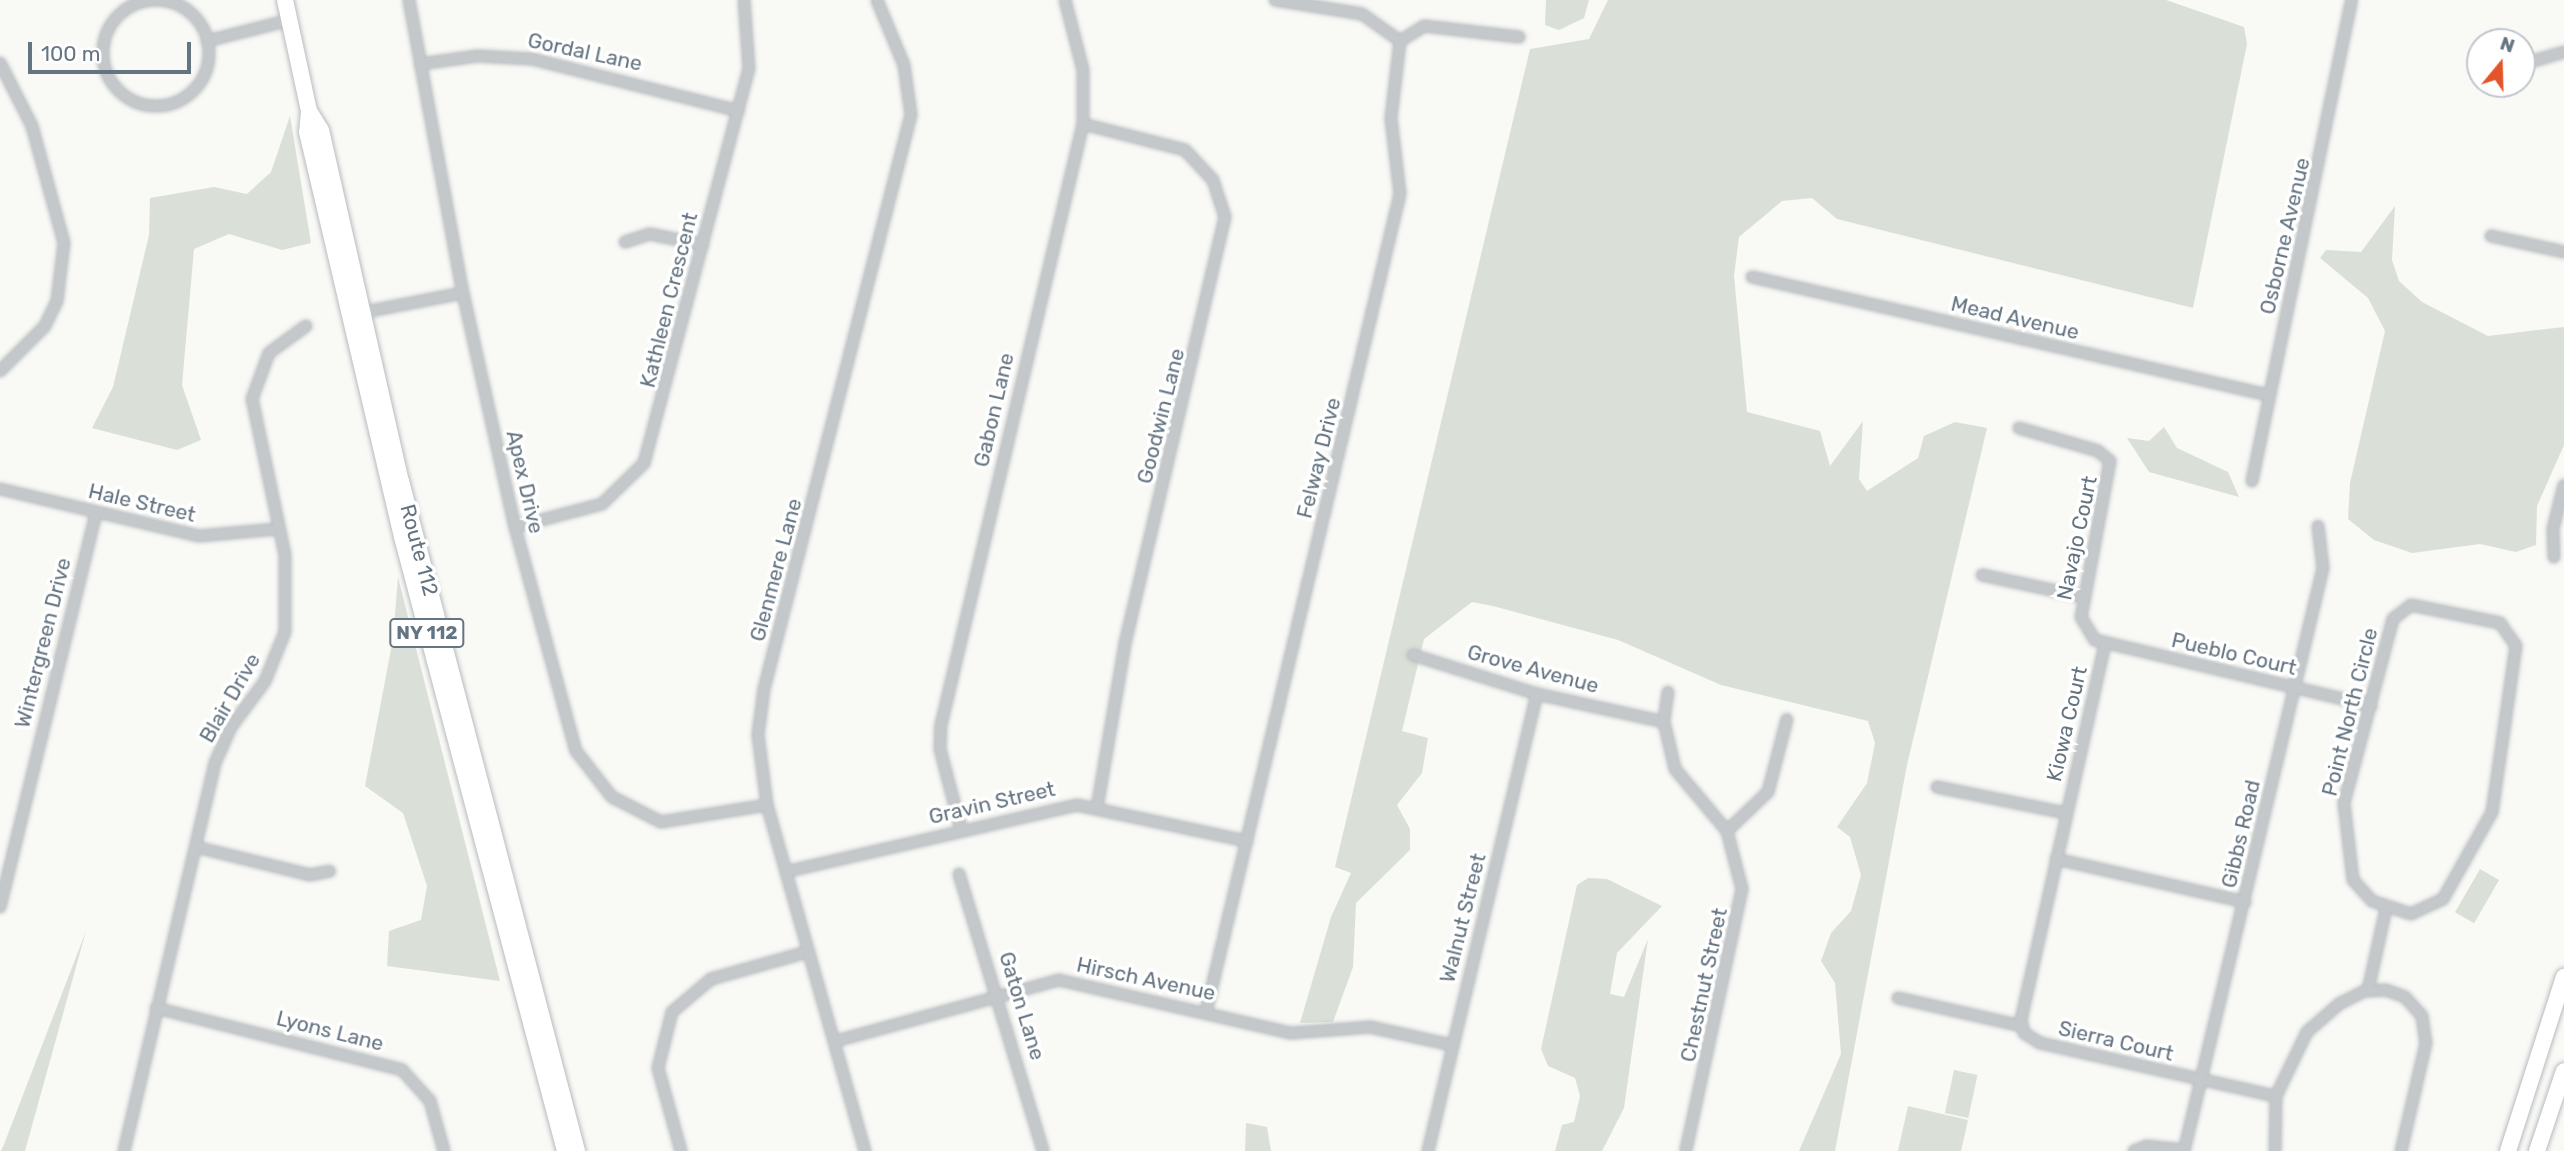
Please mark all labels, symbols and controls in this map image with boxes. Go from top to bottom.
scale bar [32,28,194,72]
street label: Gordal Lane [525,28,645,76]
north arrow [2466,28,2536,98]
text: N [2497,31,2518,58]
text: 100 m [41,41,100,66]
street label: Osborne Avenue [2255,155,2315,317]
street label: Kathleen Crescent [635,210,703,390]
street label: Mead Avenue [1948,291,2082,345]
street label: Goodwin Lane [1132,346,1190,486]
street label: Gabon Lane [969,351,1019,469]
street label: Felway Drive [1292,395,1346,521]
street label: Apex Drive [501,428,549,536]
street label: Navajo Court [2052,474,2102,602]
street label: Hale Street [86,478,198,528]
street label: Glenmere Lane [745,496,807,644]
street label: Route 112 [395,501,443,599]
street label: Wintergreen Drive [10,555,76,731]
road number: NY 112 [388,618,466,648]
street label: Point North Circle [2317,625,2383,799]
street label: Pueblo Court [2169,627,2299,681]
street label: Grove Avenue [1464,639,1602,699]
street label: Blair Drive [194,649,266,747]
street label: Kiowa Court [2041,664,2093,784]
street label: Gravin Street [926,776,1058,830]
street label: Gibbs Road [2216,778,2266,890]
street label: Walnut Street [1435,851,1491,985]
street label: Chestnut Street [1675,906,1733,1064]
street label: Gaton Lane [994,949,1050,1063]
street label: Hirsch Avenue [1074,952,1218,1006]
street label: Lyons Lane [274,1006,386,1056]
street label: Sierra Court [2056,1016,2176,1066]

